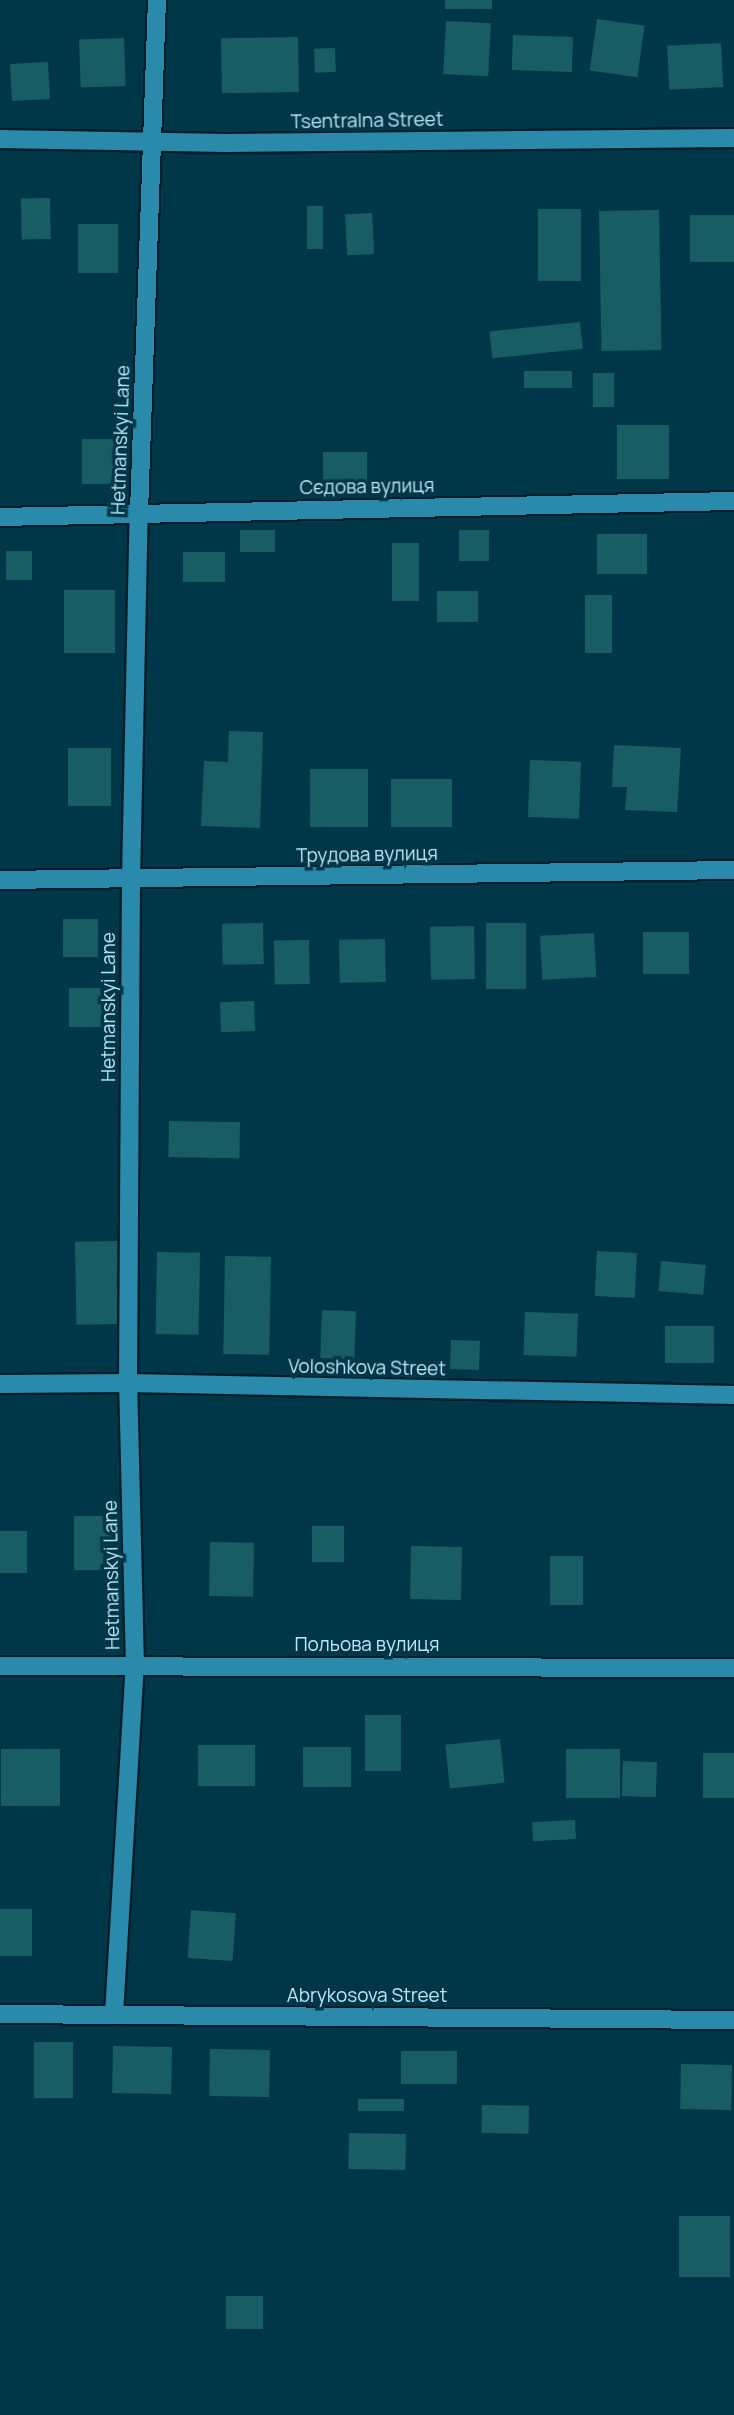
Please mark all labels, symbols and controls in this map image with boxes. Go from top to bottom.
street label: Tsentralna Street [290,108,444,134]
street label: Hetmanskyi Lane [107,365,135,515]
street label: Сєдова вулиця [299,474,435,500]
street label: Трудова вулиця [296,842,438,868]
street label: Hetmanskyi Lane [98,932,120,1082]
street label: Voloshkova Street [288,1355,446,1381]
street label: Hetmanskyi Lane [99,1500,125,1650]
street label: Польова вулиця [294,1634,440,1656]
street label: Abrykosova Street [287,1985,447,2007]

